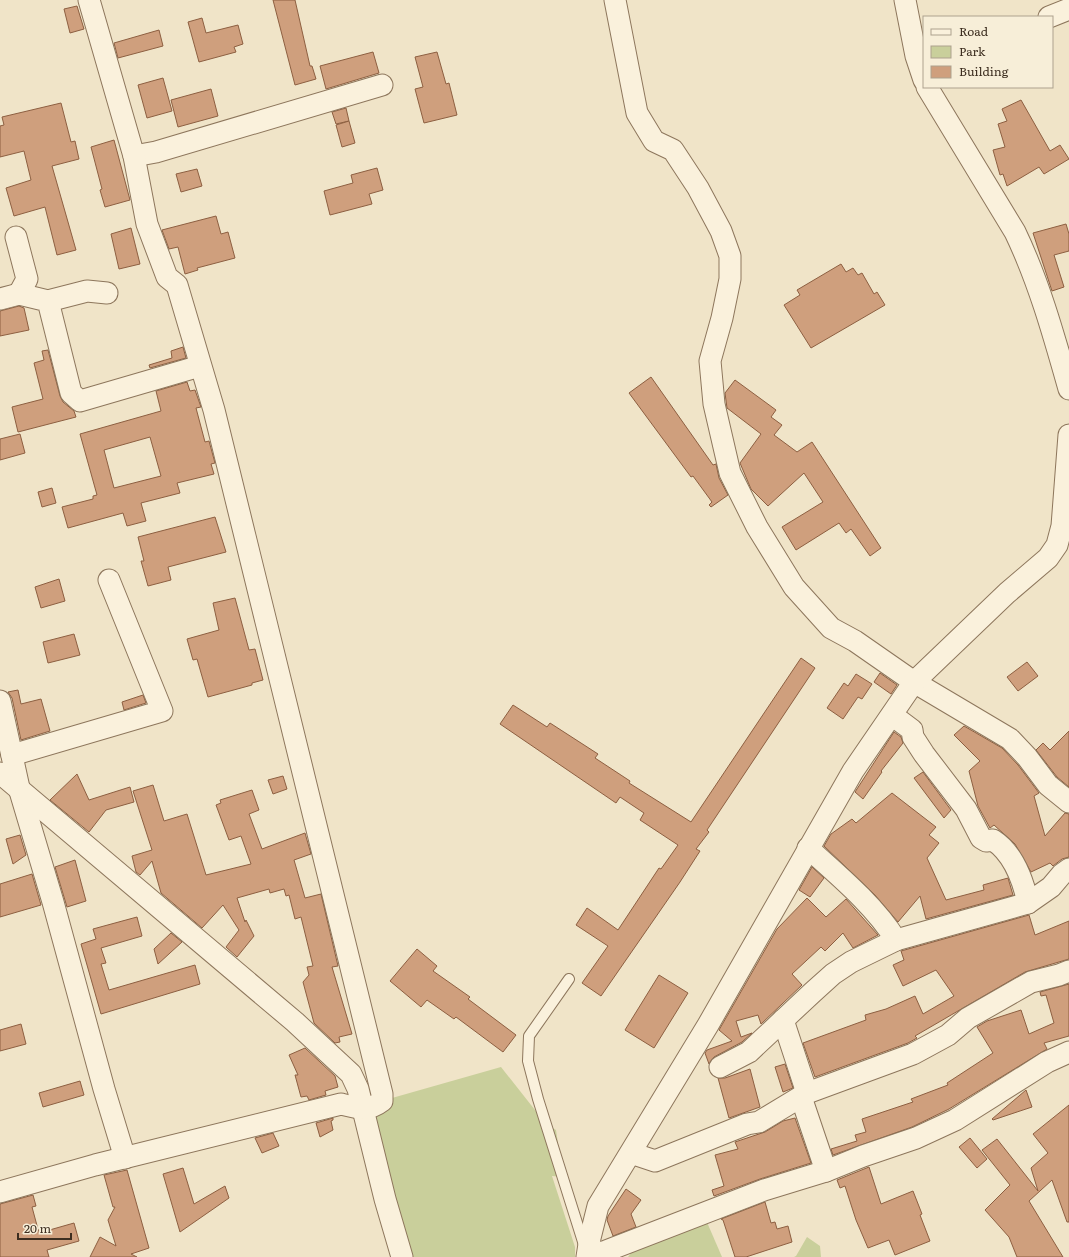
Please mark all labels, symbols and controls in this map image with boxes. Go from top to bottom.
legend [923,16,1053,88]
text: Road [959,22,989,40]
text: Park [959,42,986,60]
text: Building [959,62,1009,80]
scale bar [18,1215,71,1241]
text: 20 m [24,1219,51,1237]

